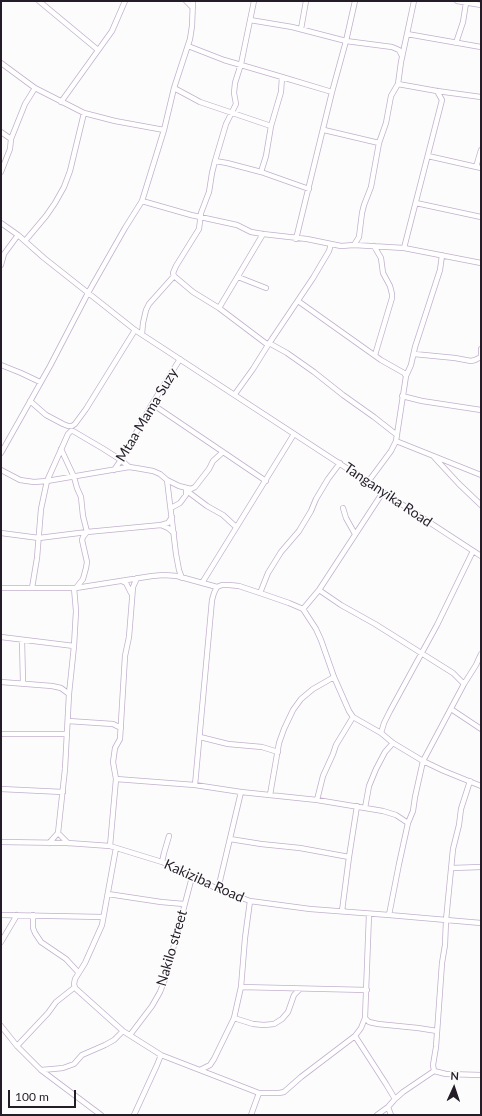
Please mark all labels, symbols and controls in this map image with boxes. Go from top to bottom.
street label: Mtaa Mama Suzy [113,365,181,465]
street label: Tanganyika Road [341,459,435,531]
street label: Kakiziba Road [161,856,247,906]
street label: Nakilo street [153,908,191,988]
north arrow [434,1068,474,1108]
text: N [450,1069,459,1082]
scale bar [10,1082,78,1108]
text: 100 m [15,1089,49,1104]

